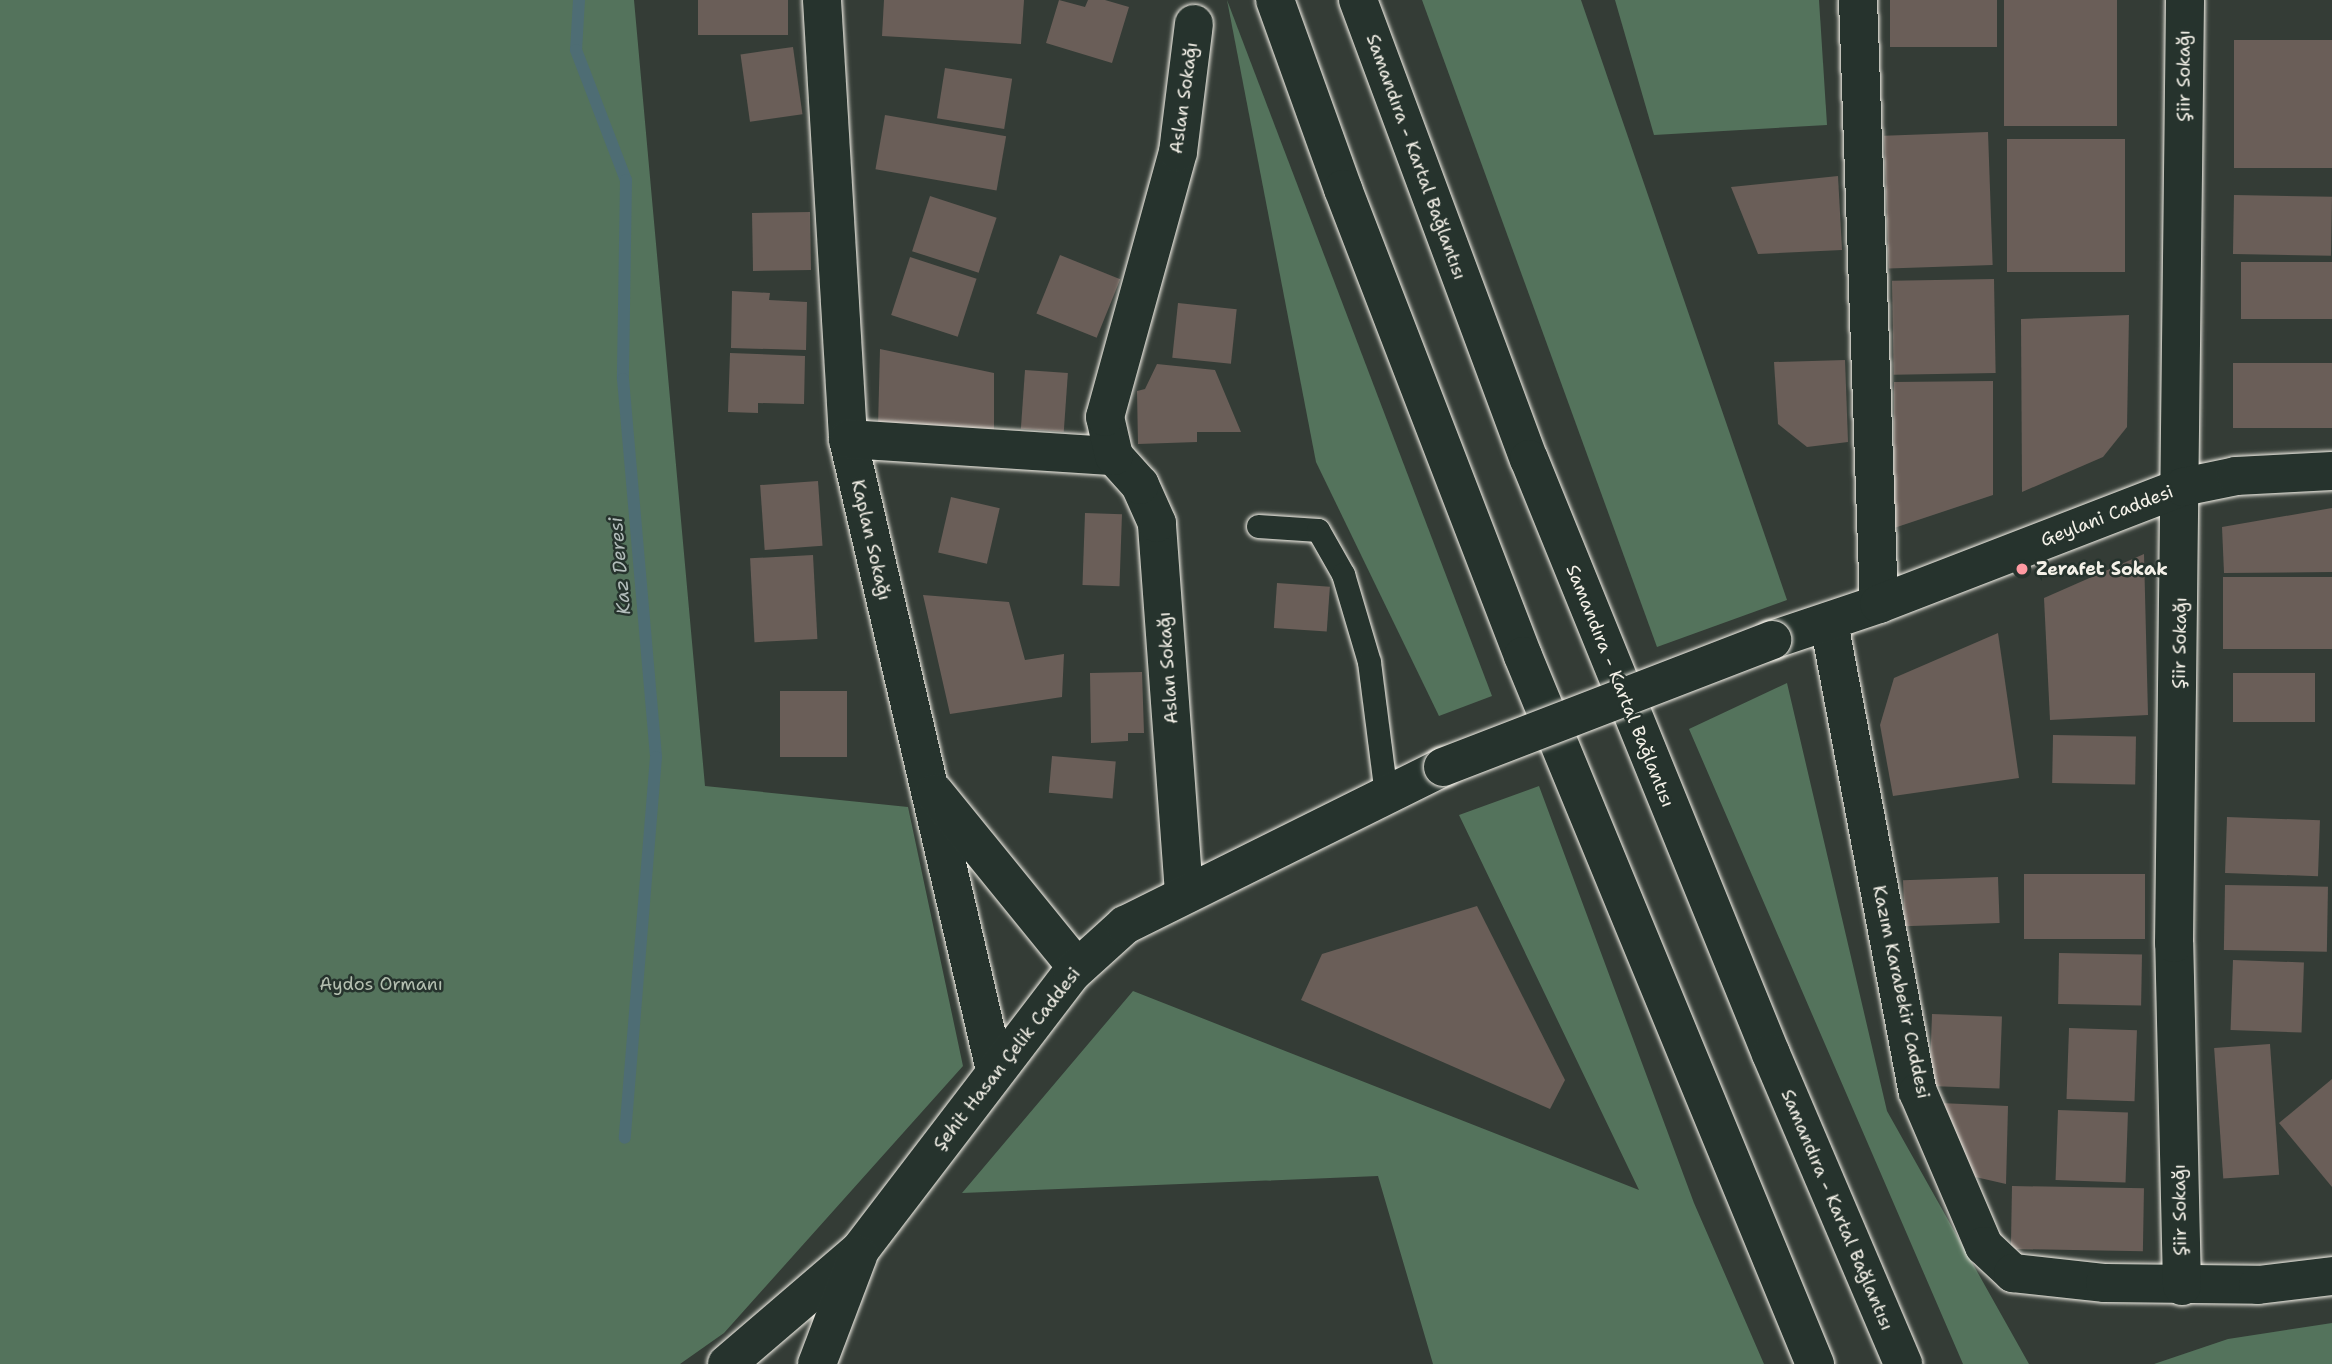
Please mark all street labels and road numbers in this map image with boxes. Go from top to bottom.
street label: Şiir Sokağı [2173,30,2195,122]
street label: Samandıra - Kartal Bağlantısı [1361,31,1471,283]
street label: Aslan Sokağı [1165,41,1203,155]
street label: Kaplan Sokağı [847,477,895,603]
street label: Geylani Caddesi [2038,481,2176,551]
street label: Samandıra - Kartal Bağlantısı [1561,561,1679,811]
street label: Şiir Sokağı [2168,597,2192,689]
street label: Aslan Sokağı [1153,611,1183,725]
street label: Kazım Karabekir Caddesi [1868,883,1934,1101]
street label: Şehit Hasan Çelik Caddesi [929,963,1085,1155]
street label: Samandıra - Kartal Bağlantısı [1776,1086,1898,1334]
street label: Şiir Sokağı [2168,1164,2192,1256]

